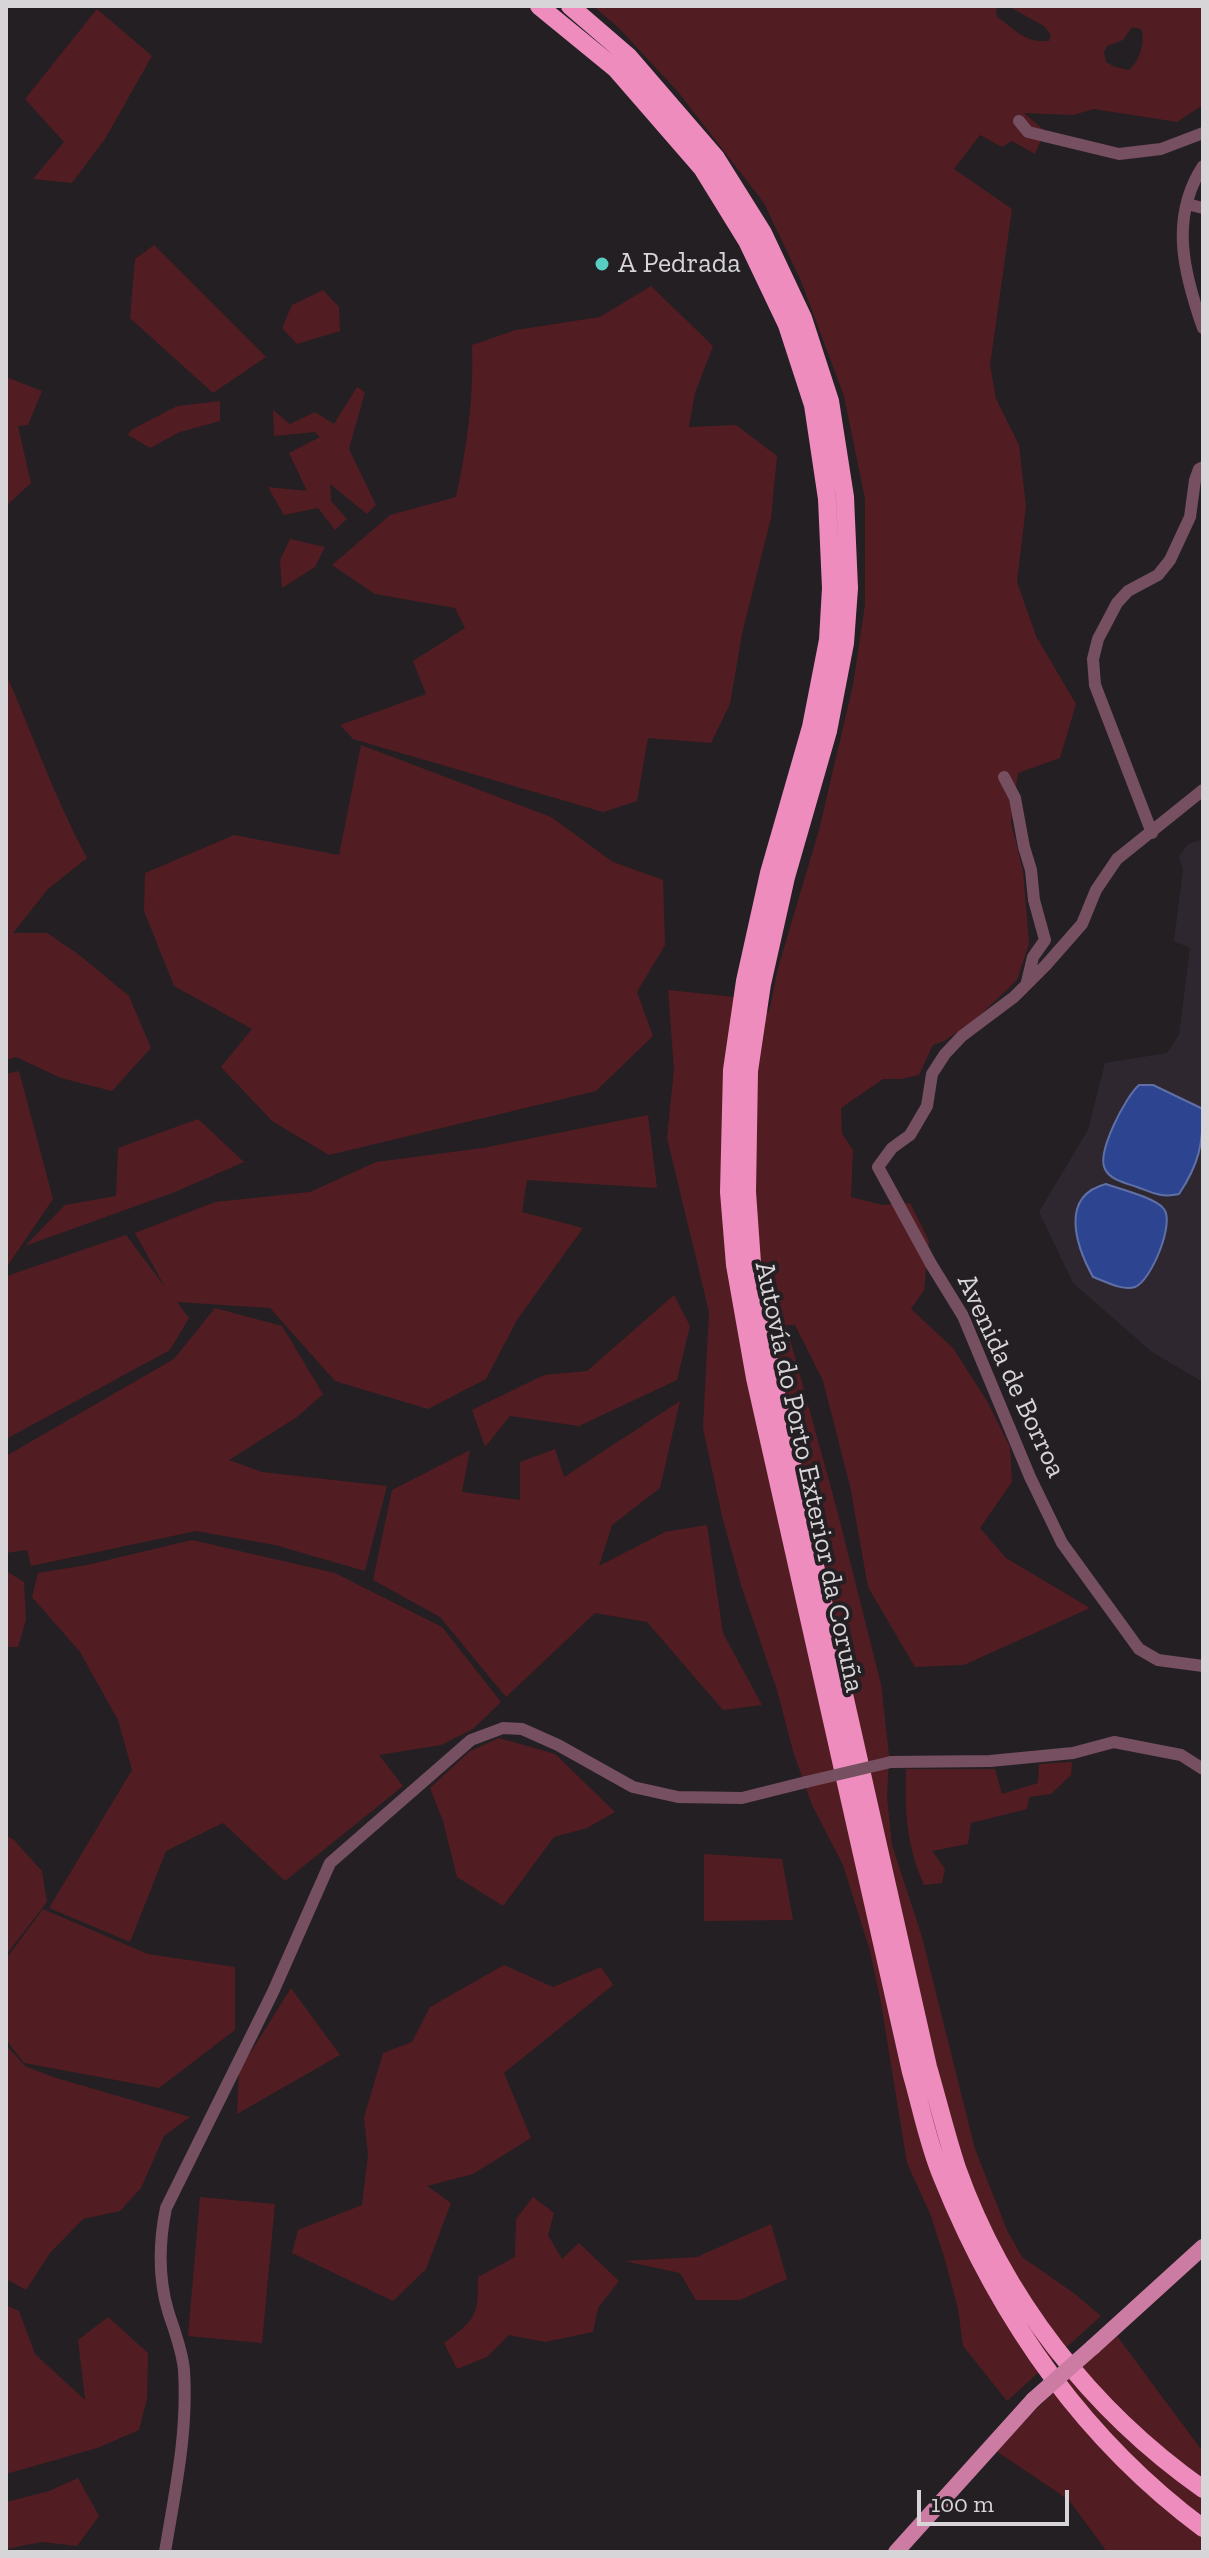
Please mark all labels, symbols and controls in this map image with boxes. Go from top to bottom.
place label: A Pedrada [618,247,741,281]
marker: A Pedrada [593,255,611,273]
street label: Autovía do Porto Exterior da Coruña [747,1258,871,1696]
street label: Avenida de Borroa [949,1269,1073,1483]
scale bar [921,2474,1073,2524]
text: 100 m [931,2489,994,2518]

